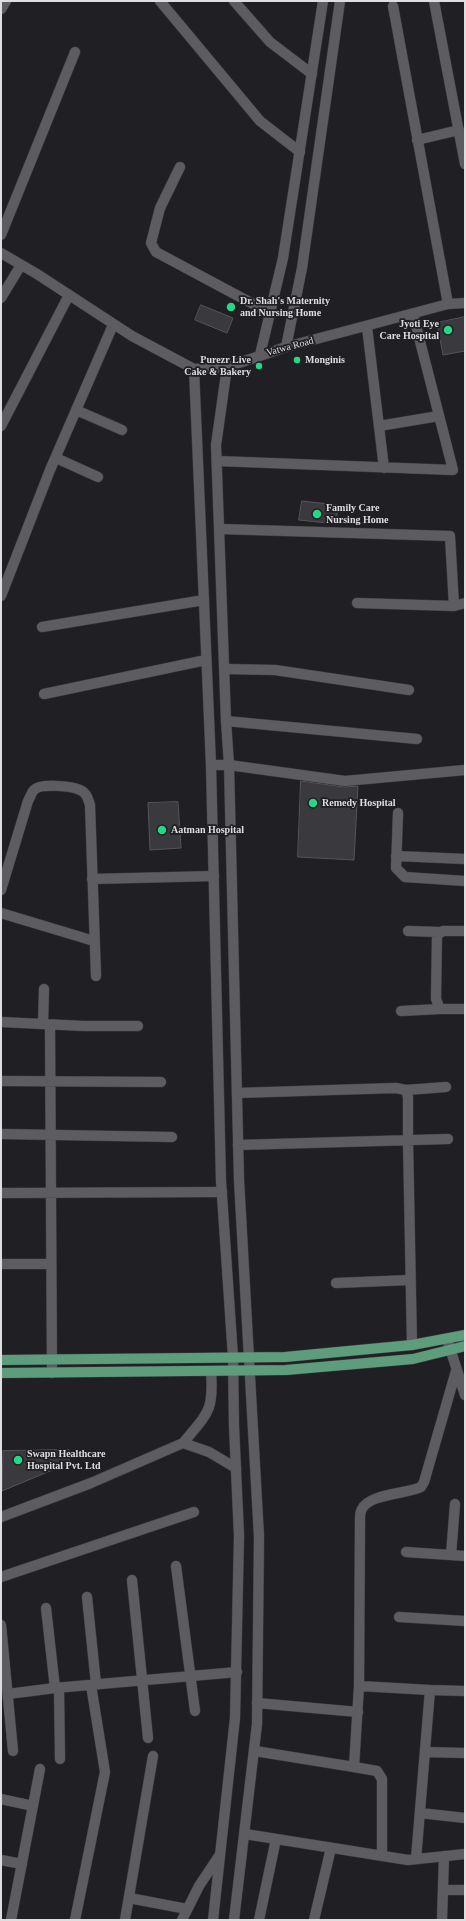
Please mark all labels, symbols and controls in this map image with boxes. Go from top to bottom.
place label: Dr. Shah's Maternity and Nursing Home [240,295,330,318]
marker: Dr. Shah's Maternity and Nursing Home [225,301,237,313]
place label: Jyoti Eye Care Hospital [379,318,439,342]
marker: Jyoti Eye Care Hospital [442,324,454,336]
street label: Vatwa Road [265,335,315,359]
place label: Purezr Live Cake & Bakery [184,354,251,378]
place label: Monginis [305,354,345,366]
marker: Monginis [292,355,302,365]
marker: Purezr Live Cake & Bakery [254,361,264,371]
place label: Family Care Nursing Home [326,502,388,526]
marker: Family Care Nursing Home [311,508,323,520]
marker: Remedy Hospital [307,797,319,809]
place label: Remedy Hospital [322,797,396,809]
marker: Aatman Hospital [156,824,168,836]
place label: Aatman Hospital [171,824,244,836]
place label: Swapn Healthcare Hospital Pvt. Ltd [27,1448,105,1472]
marker: Swapn Healthcare Hospital Pvt. Ltd [12,1454,24,1466]

